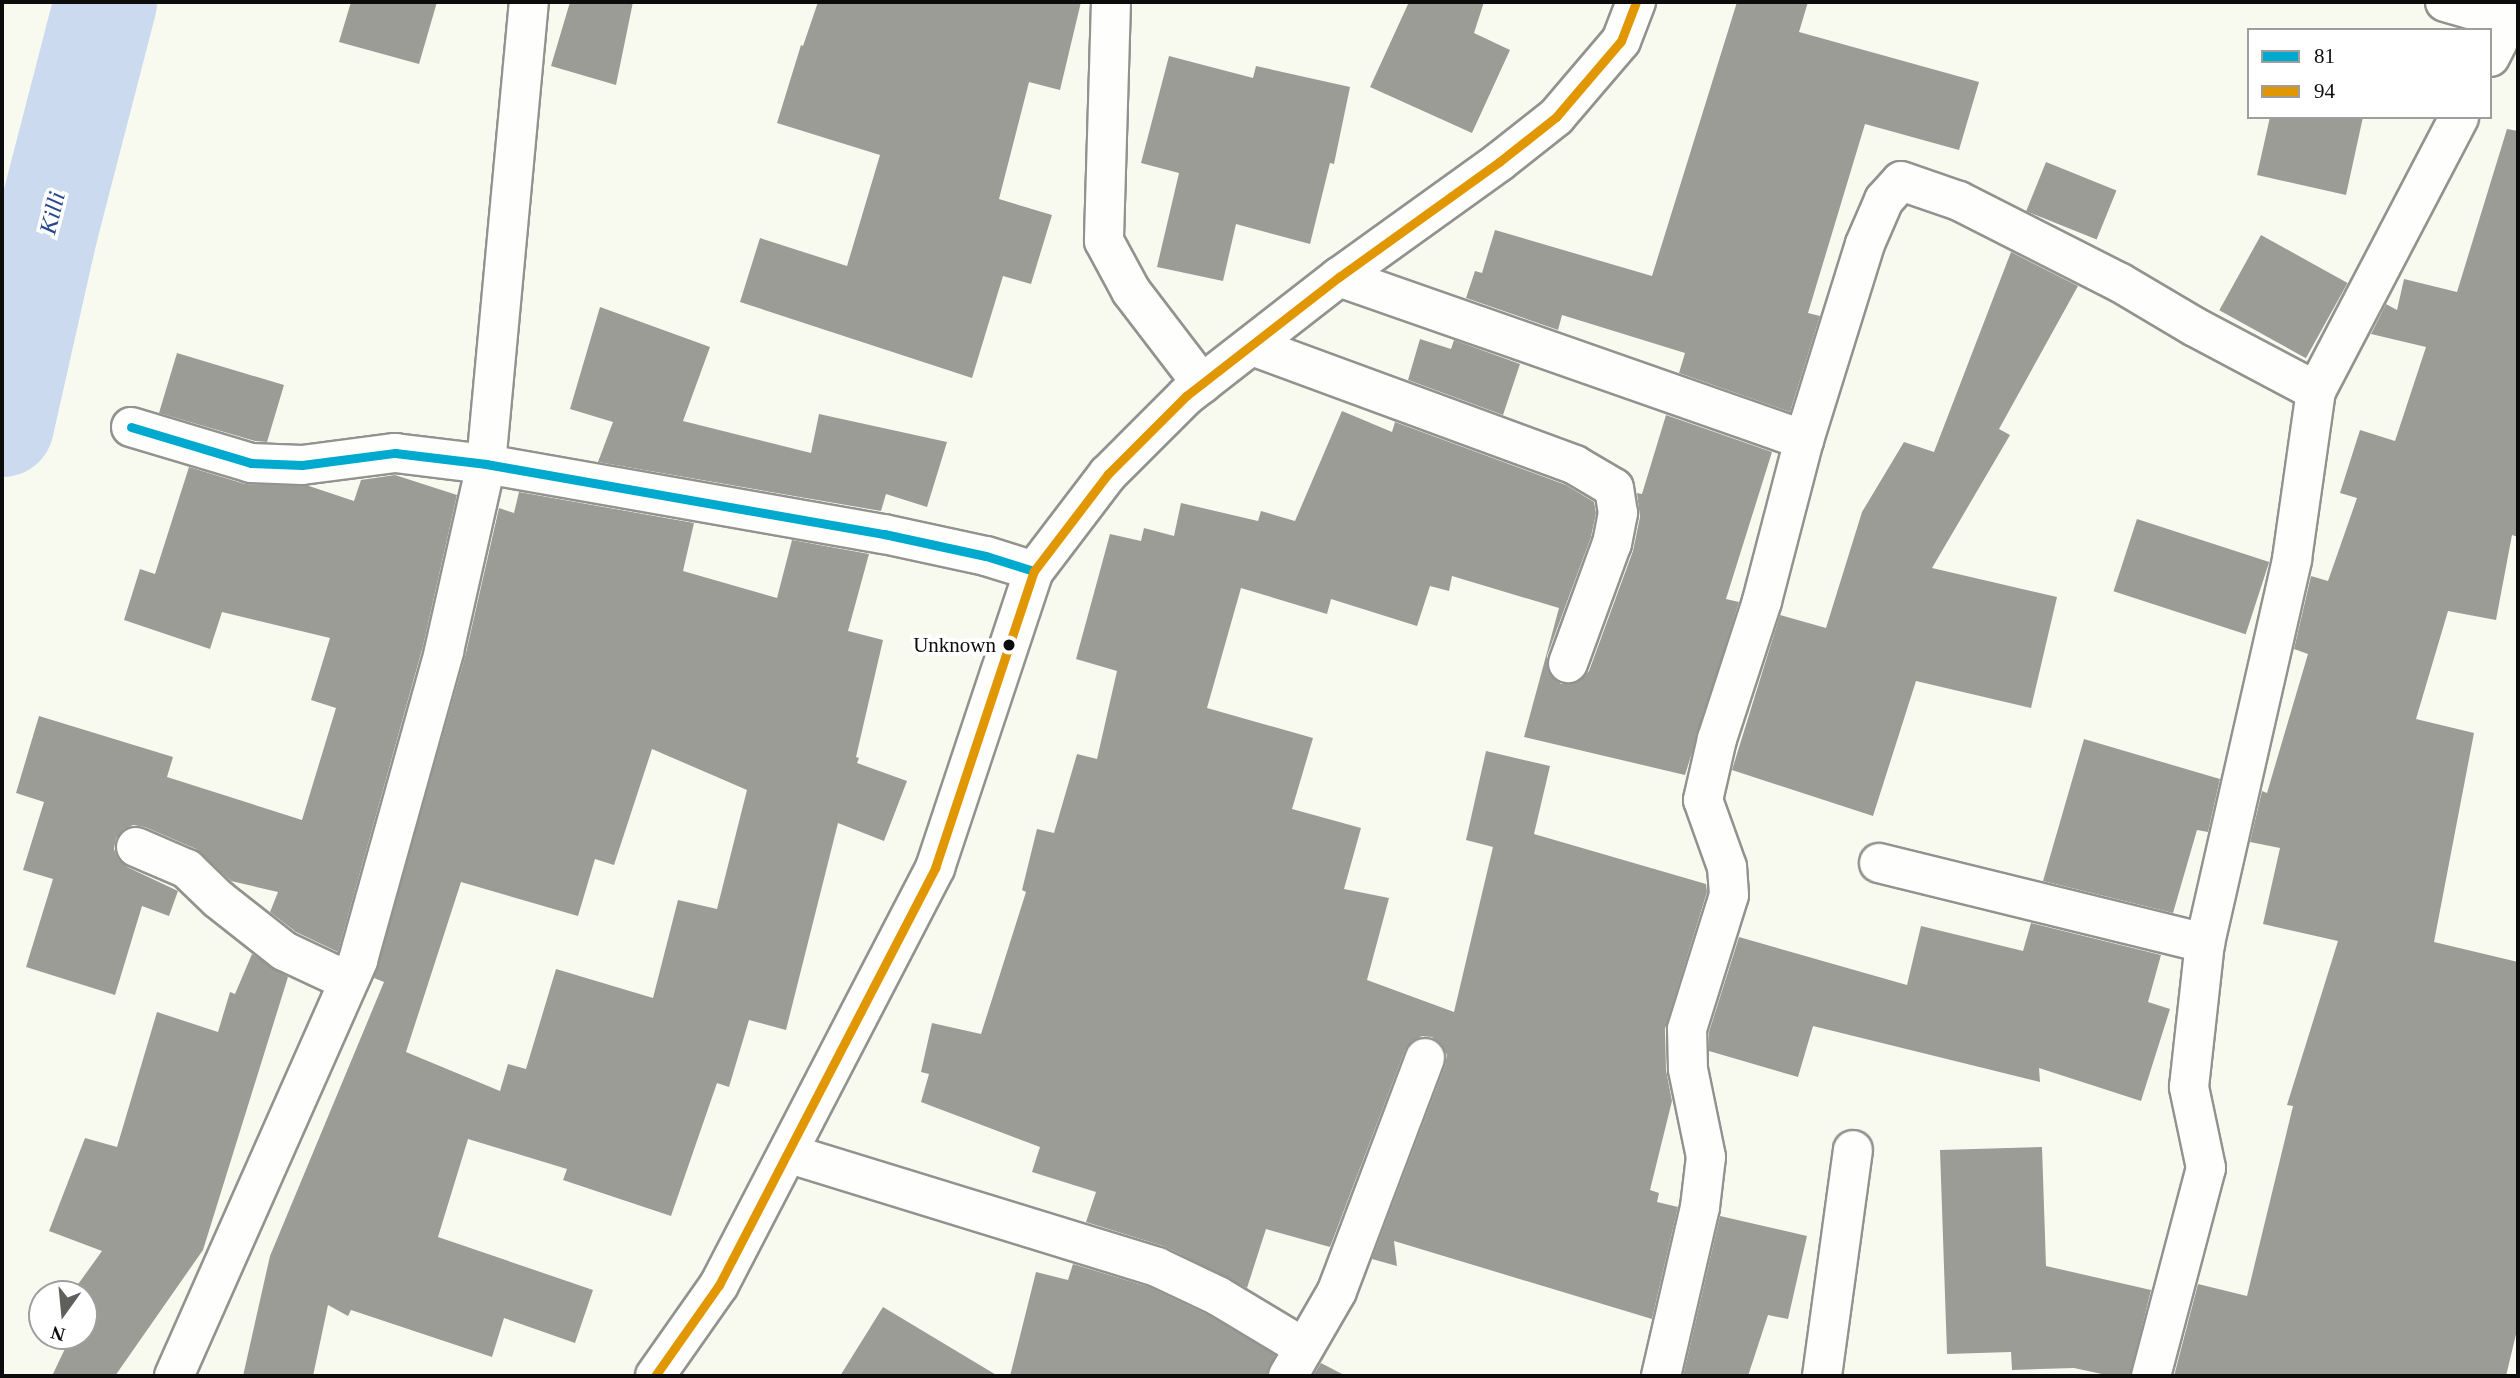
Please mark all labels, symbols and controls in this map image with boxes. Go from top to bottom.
legend [2247,28,2492,119]
text: 81 [2314,44,2335,68]
text: 94 [2314,79,2335,103]
water label: Killi [34,189,72,237]
place label: Unknown [913,632,996,658]
marker: Unknown [1002,638,1016,652]
north arrow [28,1280,98,1350]
text: N [49,1322,67,1346]

